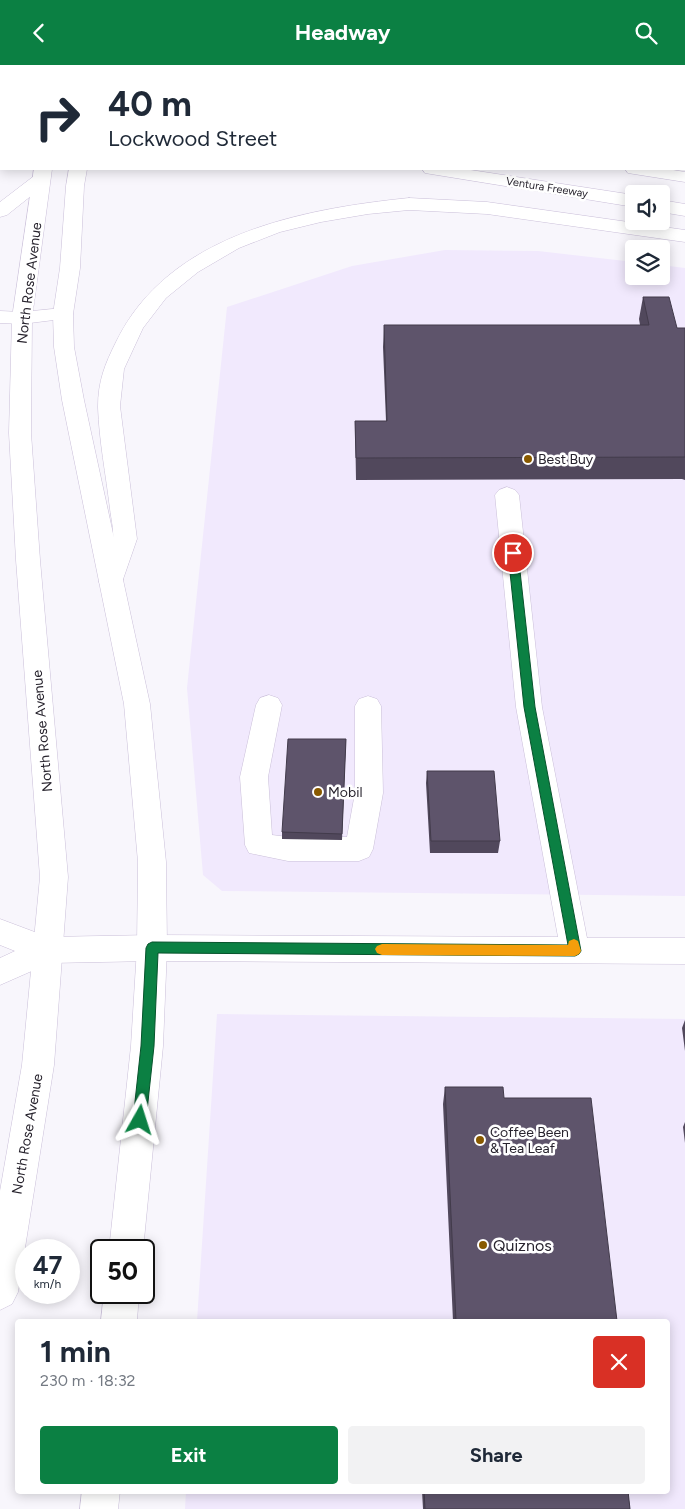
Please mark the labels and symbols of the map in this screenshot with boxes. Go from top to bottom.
street label: Ventura Freeway [505,175,589,200]
street label: North Rose Avenue [14,221,45,345]
place label: Best Buy [538,451,594,468]
marker: Best Buy [522,453,534,465]
pin [492,532,534,574]
street label: North Rose Avenue [29,669,56,793]
place label: Mobil [328,784,363,801]
marker: Mobil [312,786,324,798]
street label: North Rose Avenue [9,1072,47,1196]
position arrow [113,1093,165,1145]
place label: Coffee Been & Tea Leaf [490,1124,569,1157]
marker: Coffee Been & Tea Leaf [474,1134,486,1146]
place label: Quiznos [493,1236,552,1255]
speed limit sign: 50 [90,1239,155,1304]
marker: Quiznos [477,1239,489,1251]

